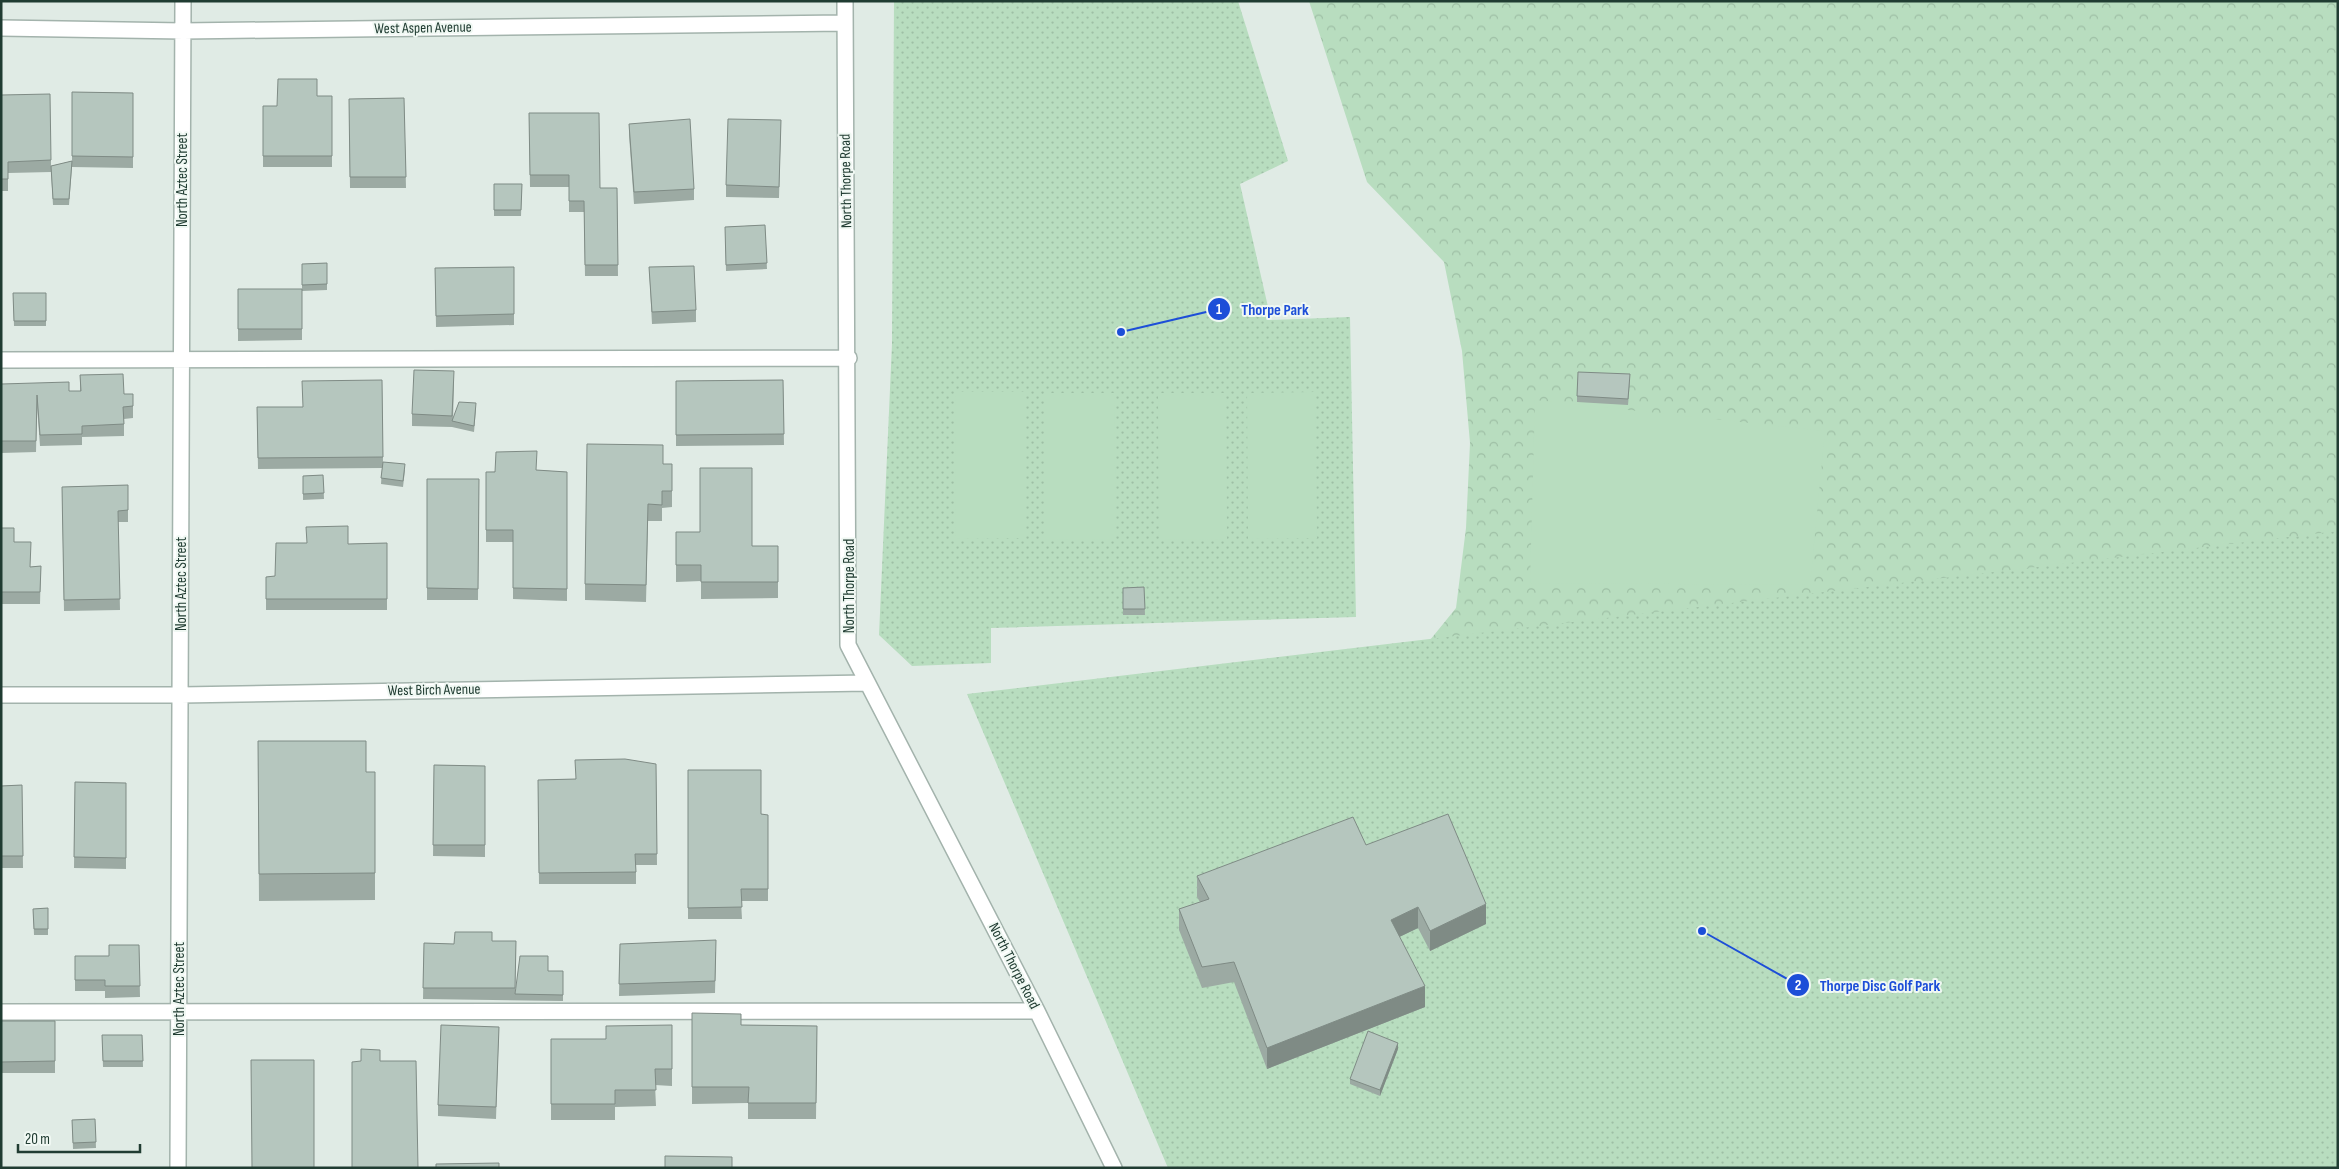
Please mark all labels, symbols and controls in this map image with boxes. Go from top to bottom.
street label: West Aspen Avenue [374,18,472,38]
street label: North Aztec Street [173,132,192,227]
street label: North Thorpe Road [836,134,856,228]
callout: Thorpe Park [1206,294,1319,325]
text: 1 [1216,300,1222,319]
text: Thorpe Park [1241,301,1309,320]
street label: North Aztec Street [172,536,191,631]
street label: North Thorpe Road [840,539,859,633]
street label: West Birch Avenue [387,680,481,700]
street label: North Thorpe Road [984,920,1044,1012]
street label: North Aztec Street [170,941,189,1036]
callout: Thorpe Disc Golf Park [1785,970,1951,1001]
text: 2 [1795,976,1801,995]
text: Thorpe Disc Golf Park [1820,977,1940,996]
scale bar [18,1122,140,1154]
text: 20 m [25,1130,50,1149]

